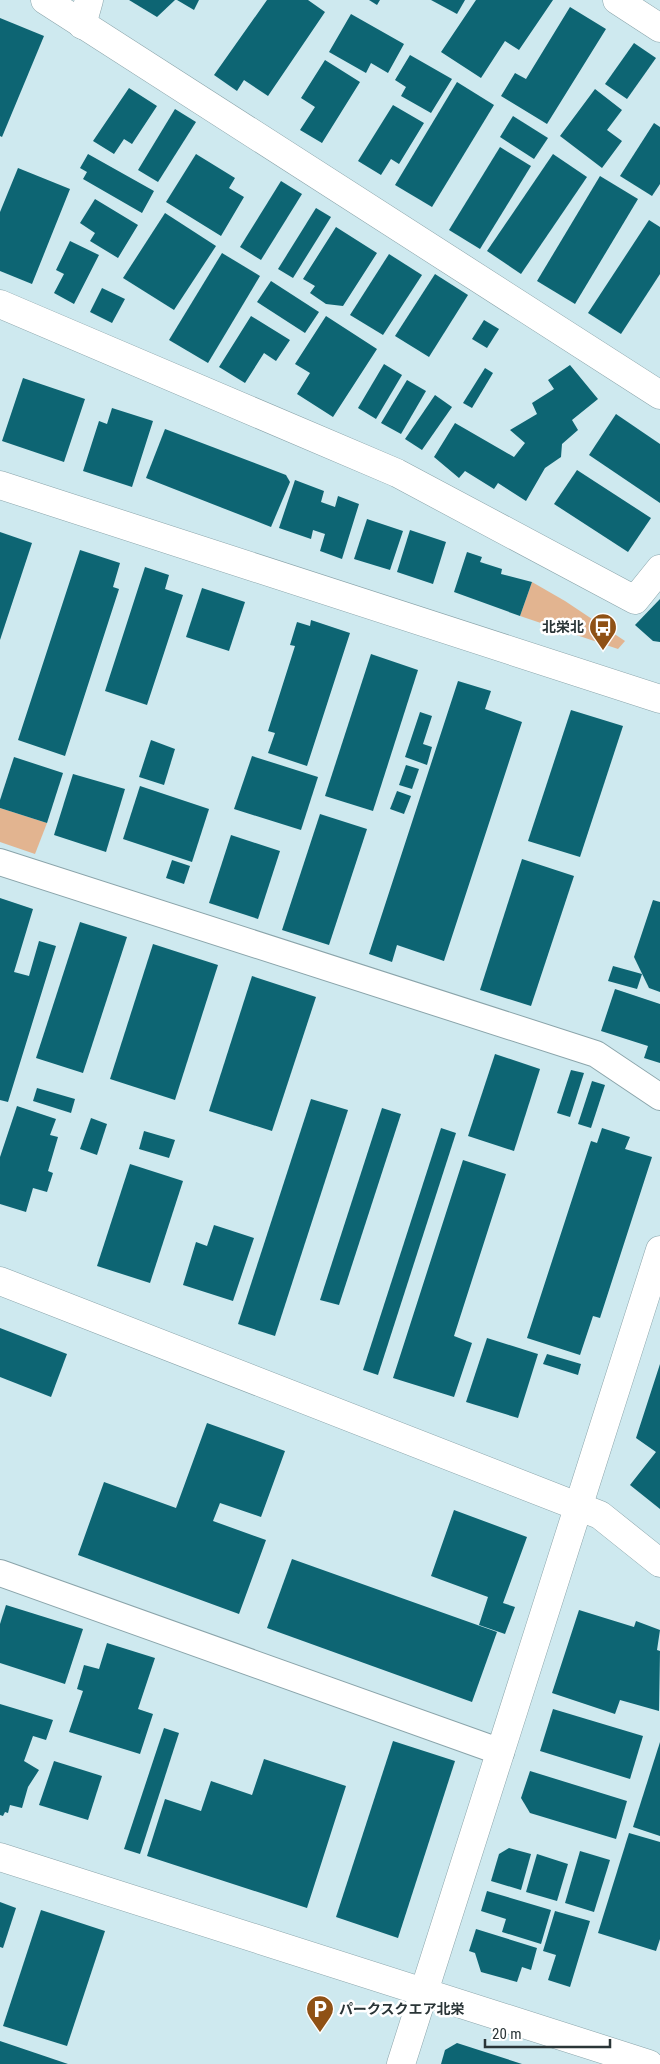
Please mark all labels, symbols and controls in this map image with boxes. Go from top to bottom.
bus stop icon: 北栄北 [588,612,618,651]
place label: 北栄北 [542,619,584,635]
parking icon: パークスクエア北栄 [305,1994,335,2033]
place label: パークスクエア北栄 [339,2001,465,2017]
scale bar [485,2016,610,2048]
text: 20 m [492,2025,522,2043]

